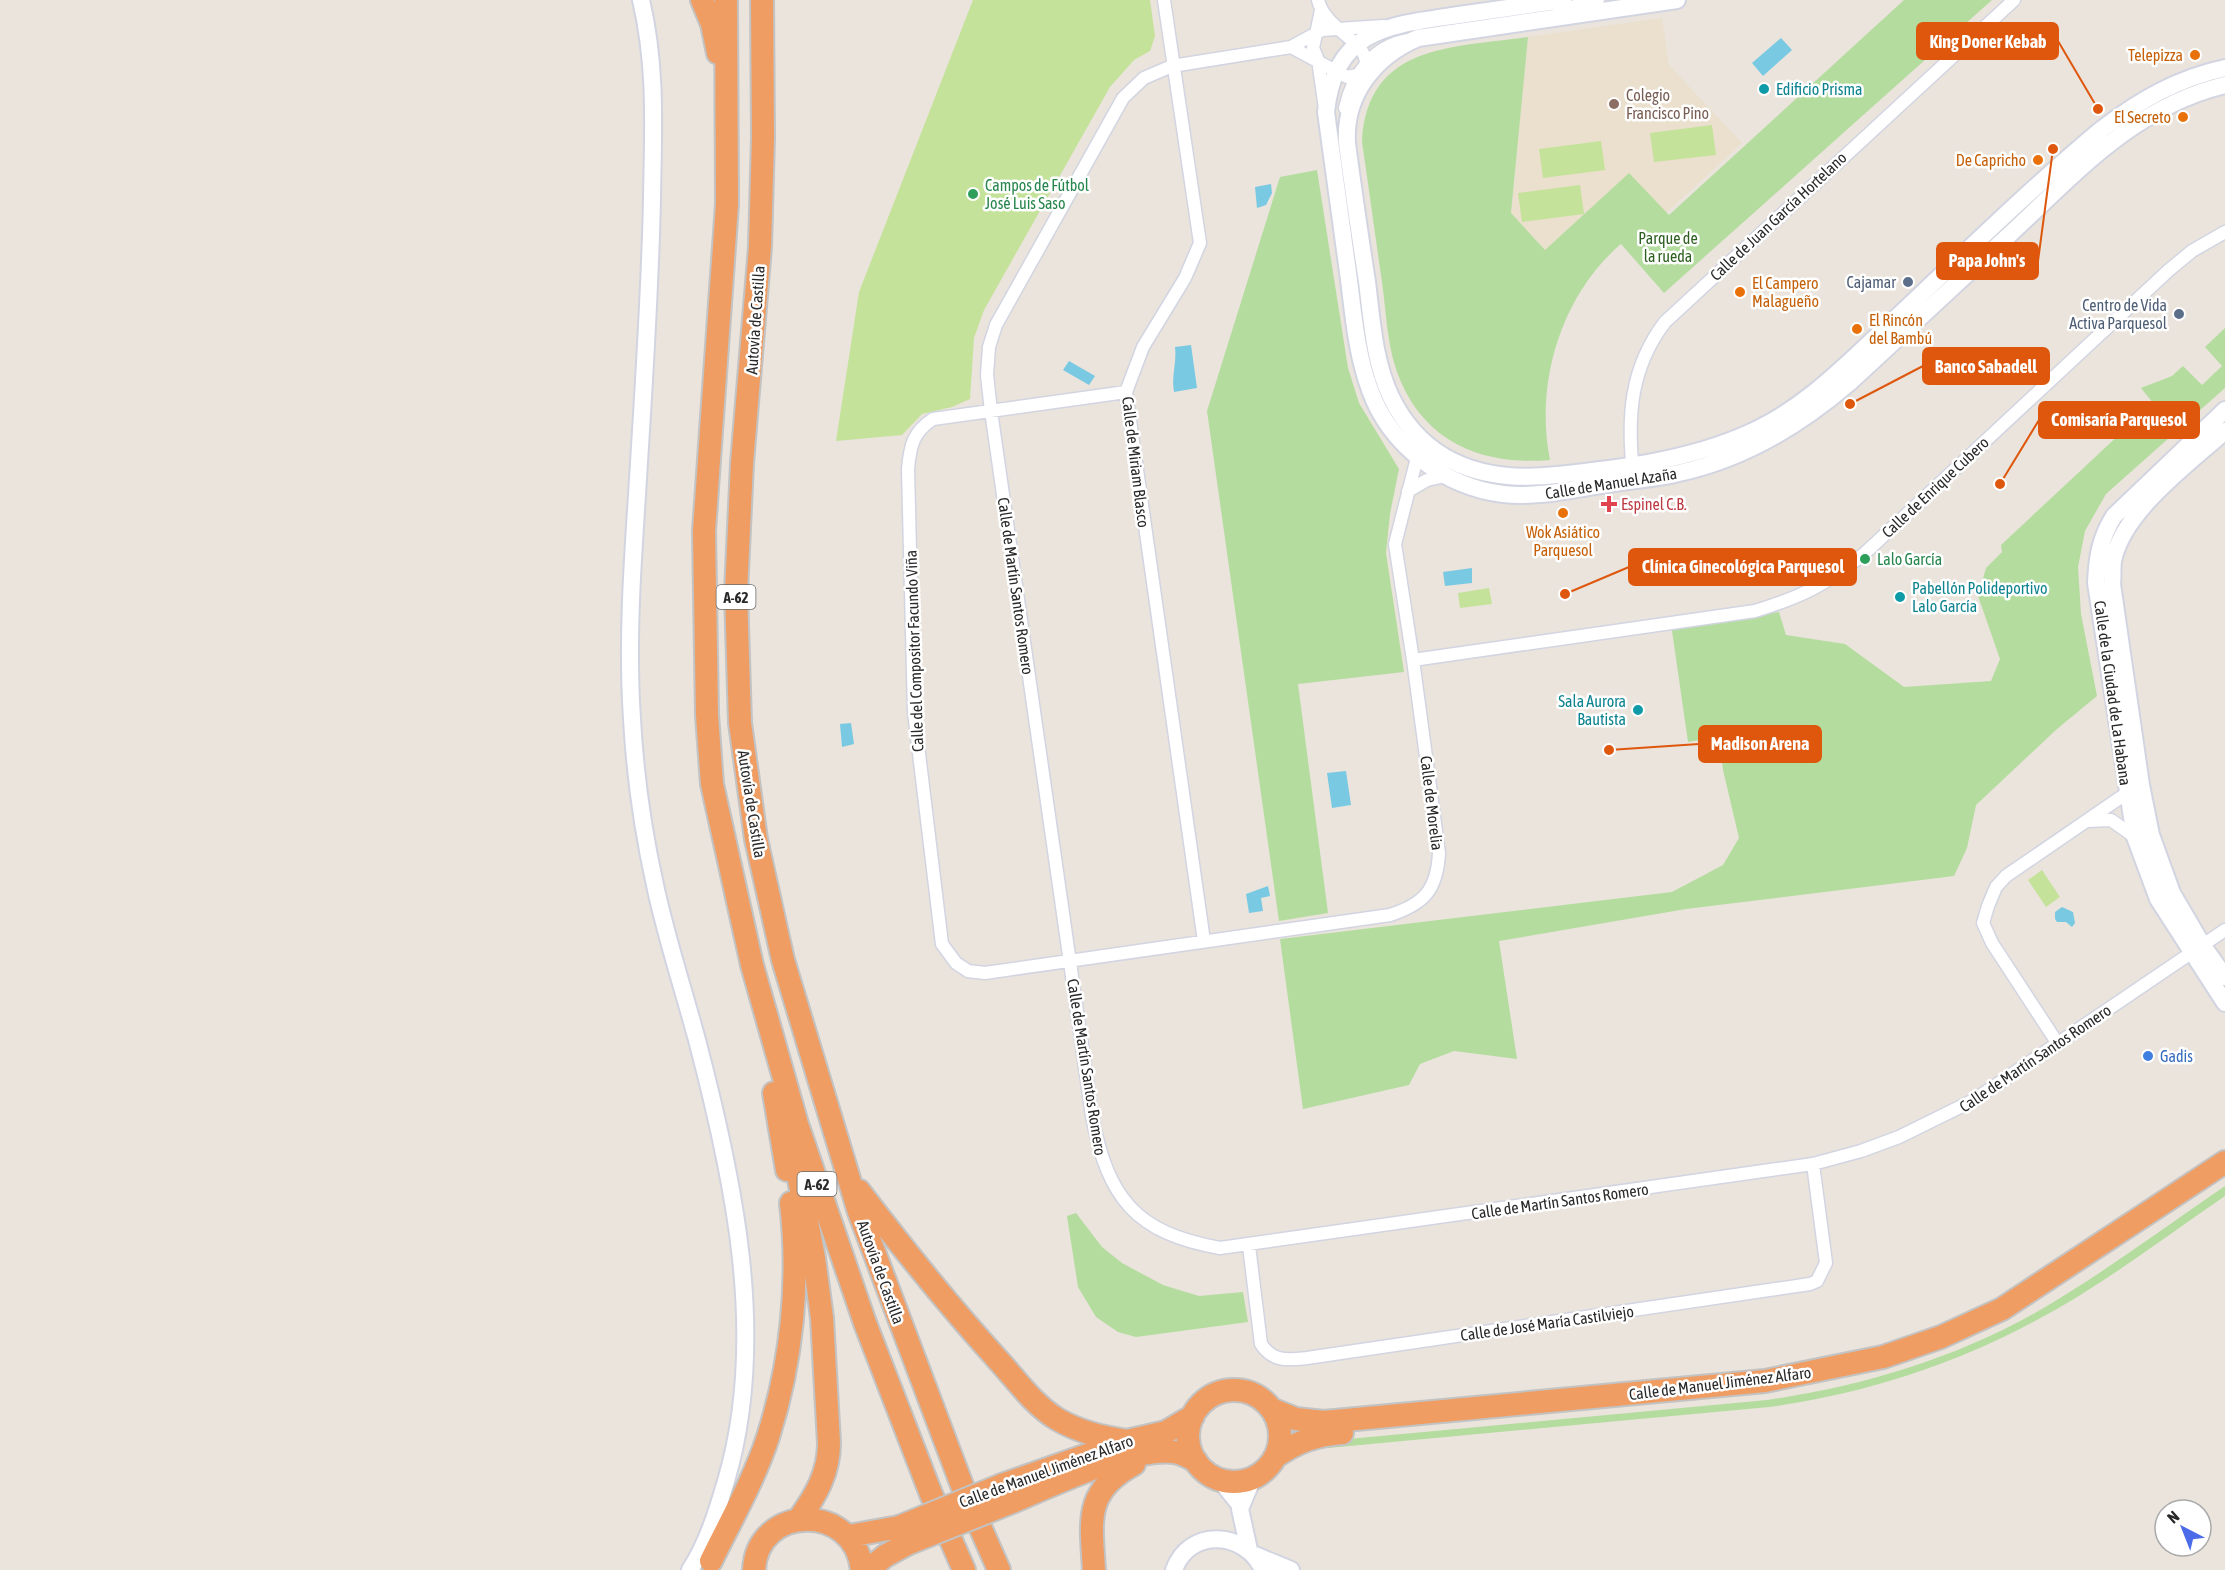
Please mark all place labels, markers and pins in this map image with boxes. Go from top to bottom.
callout: King Doner Kebab [1917,23,2058,59]
place label: Telepizza [2128,46,2183,65]
marker: Telepizza [2188,48,2202,62]
place label: Edificio Prisma [1776,80,1862,98]
marker: Edificio Prisma [1757,82,1771,96]
place label: Colegio Francisco Pino [1626,86,1709,122]
marker: Colegio Francisco Pino [1607,97,1621,111]
place label: El Secreto [2114,108,2171,126]
marker: El Secreto [2176,110,2190,124]
place label: De Capricho [1956,151,2026,170]
marker: De Capricho [2031,153,2045,167]
place label: Campos de Fútbol José Luis Saso [985,176,1090,212]
marker: Campos de Fútbol José Luis Saso [966,187,980,201]
callout: Papa John's [1937,243,2038,279]
place label: Cajamar [1847,273,1896,292]
place label: El Campero Malagueño [1752,274,1819,311]
marker: Cajamar [1901,275,1915,289]
marker: El Campero Malagueño [1733,285,1747,299]
place label: Centro de Vida Activa Parquesol [2069,296,2168,333]
marker: Centro de Vida Activa Parquesol [2172,307,2186,321]
place label: El Rincón del Bambú [1869,311,1932,347]
marker: El Rincón del Bambú [1850,322,1864,336]
callout: Banco Sabadell [1923,348,2049,384]
callout: Comisaría Parquesol [2039,402,2199,438]
place label: Espinel C.B. [1621,495,1687,514]
marker: Espinel C.B. [1602,497,1616,511]
marker: Wok Asiático Parquesol [1556,506,1570,520]
place label: Wok Asiático Parquesol [1526,523,1600,560]
callout: Clínica Ginecológica Parquesol [1629,549,1856,585]
place label: Lalo García [1877,550,1942,568]
marker: Lalo García [1858,552,1872,566]
place label: Pabellón Polideportivo Lalo García [1912,579,2047,615]
marker: Pabellón Polideportivo Lalo García [1893,590,1907,604]
place label: Sala Aurora Bautista [1558,692,1626,728]
marker: Sala Aurora Bautista [1631,703,1645,717]
callout: Madison Arena [1699,726,1821,762]
place label: Gadis [2160,1047,2193,1065]
marker: Gadis [2141,1049,2155,1063]

